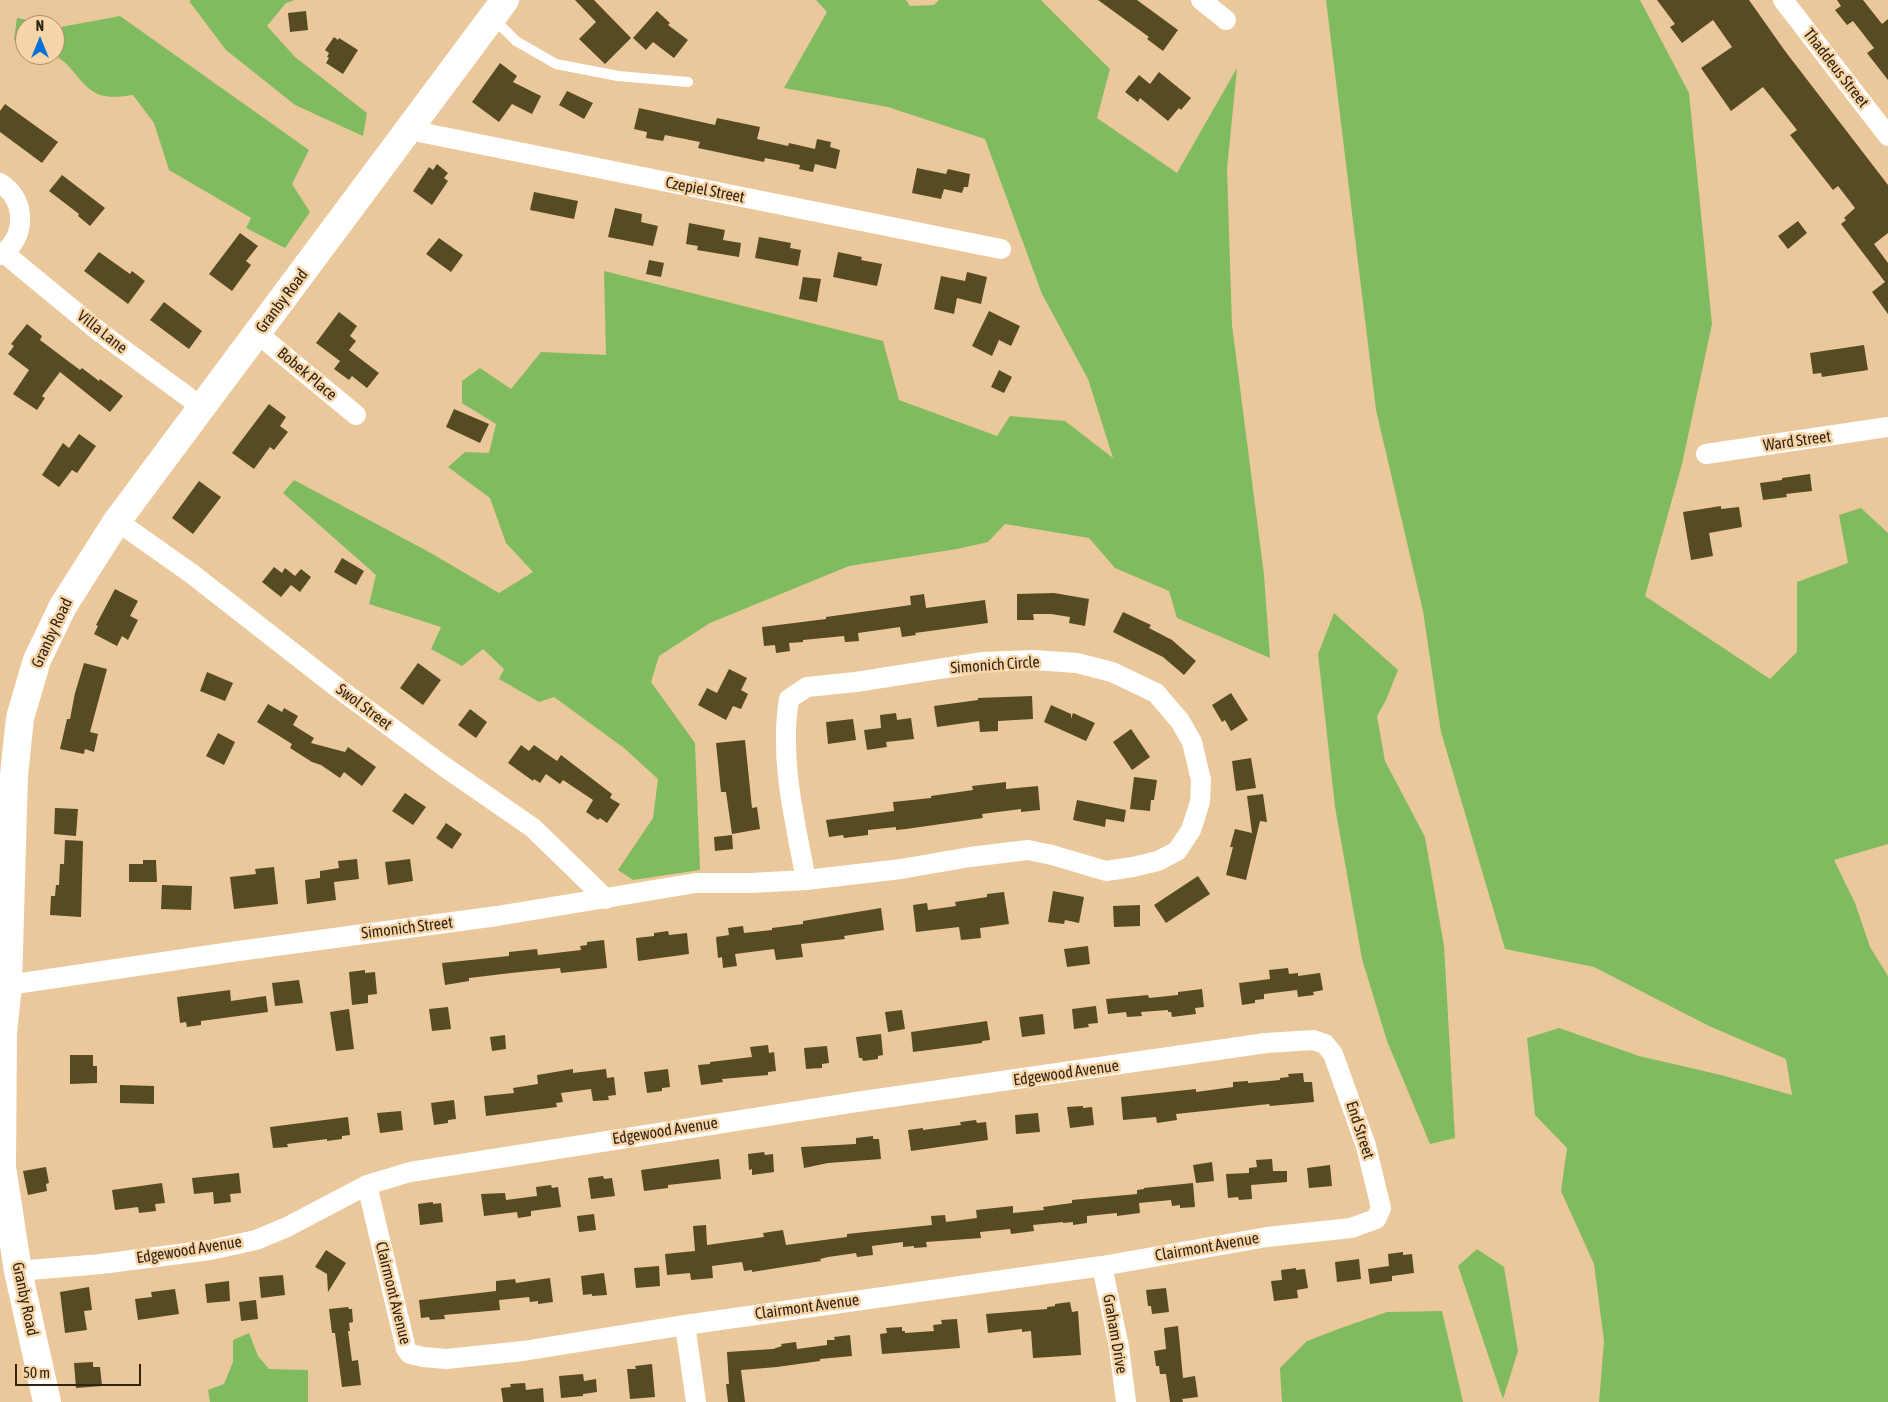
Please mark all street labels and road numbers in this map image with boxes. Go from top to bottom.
street label: Thaddeus Street [1799,25,1873,111]
street label: Czepiel Street [664,173,746,207]
street label: Granby Road [252,265,312,337]
street label: Villa Lane [73,306,131,358]
street label: Bobek Place [273,344,341,404]
street label: Ward Street [1762,427,1832,455]
street label: Granby Road [27,595,77,671]
street label: Simonich Circle [950,652,1040,678]
street label: Swol Street [332,680,396,734]
street label: Simonich Street [360,913,454,943]
street label: Edgewood Avenue [1012,1056,1120,1090]
street label: End Street [1342,1099,1378,1161]
street label: Edgewood Avenue [611,1113,719,1149]
street label: Clairmont Avenue [1154,1228,1260,1266]
street label: Edgewood Avenue [135,1232,243,1268]
street label: Clairmont Avenue [371,1240,415,1346]
street label: Granby Road [8,1260,42,1338]
street label: Clairmont Avenue [754,1290,860,1324]
street label: Graham Drive [1099,1293,1131,1375]

